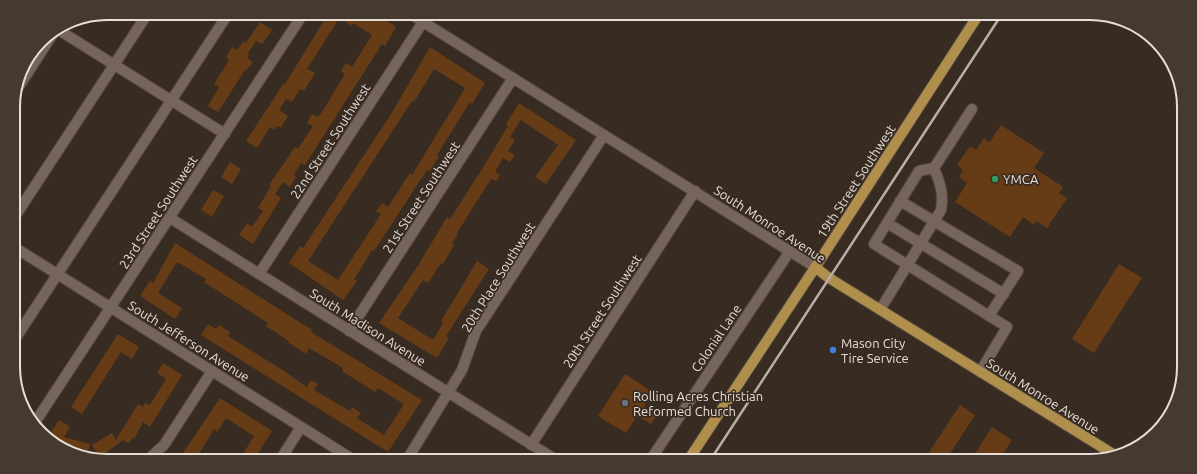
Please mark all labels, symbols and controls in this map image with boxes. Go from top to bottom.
street label: 22nd Street Southwest [288,81,372,201]
street label: 19th Street Southwest [814,122,898,240]
street label: 21st Street Southwest [380,139,462,255]
street label: 23rd Street Southwest [116,153,200,271]
place label: YMCA [1003,172,1039,186]
marker: YMCA [990,174,1000,184]
street label: South Monroe Avenue [712,183,828,265]
street label: 20th Place Southwest [459,220,537,334]
street label: 20th Street Southwest [560,252,644,370]
street label: South Madison Avenue [308,286,428,368]
street label: South Jefferson Avenue [126,298,252,384]
street label: Colonial Lane [688,302,744,374]
place label: Mason City Tire Service [841,336,909,365]
marker: Mason City Tire Service [828,345,838,355]
street label: South Monroe Avenue [984,356,1102,436]
place label: Rolling Acres Christian Reformed Church [633,389,763,418]
marker: Rolling Acres Christian Reformed Church [620,398,630,408]

